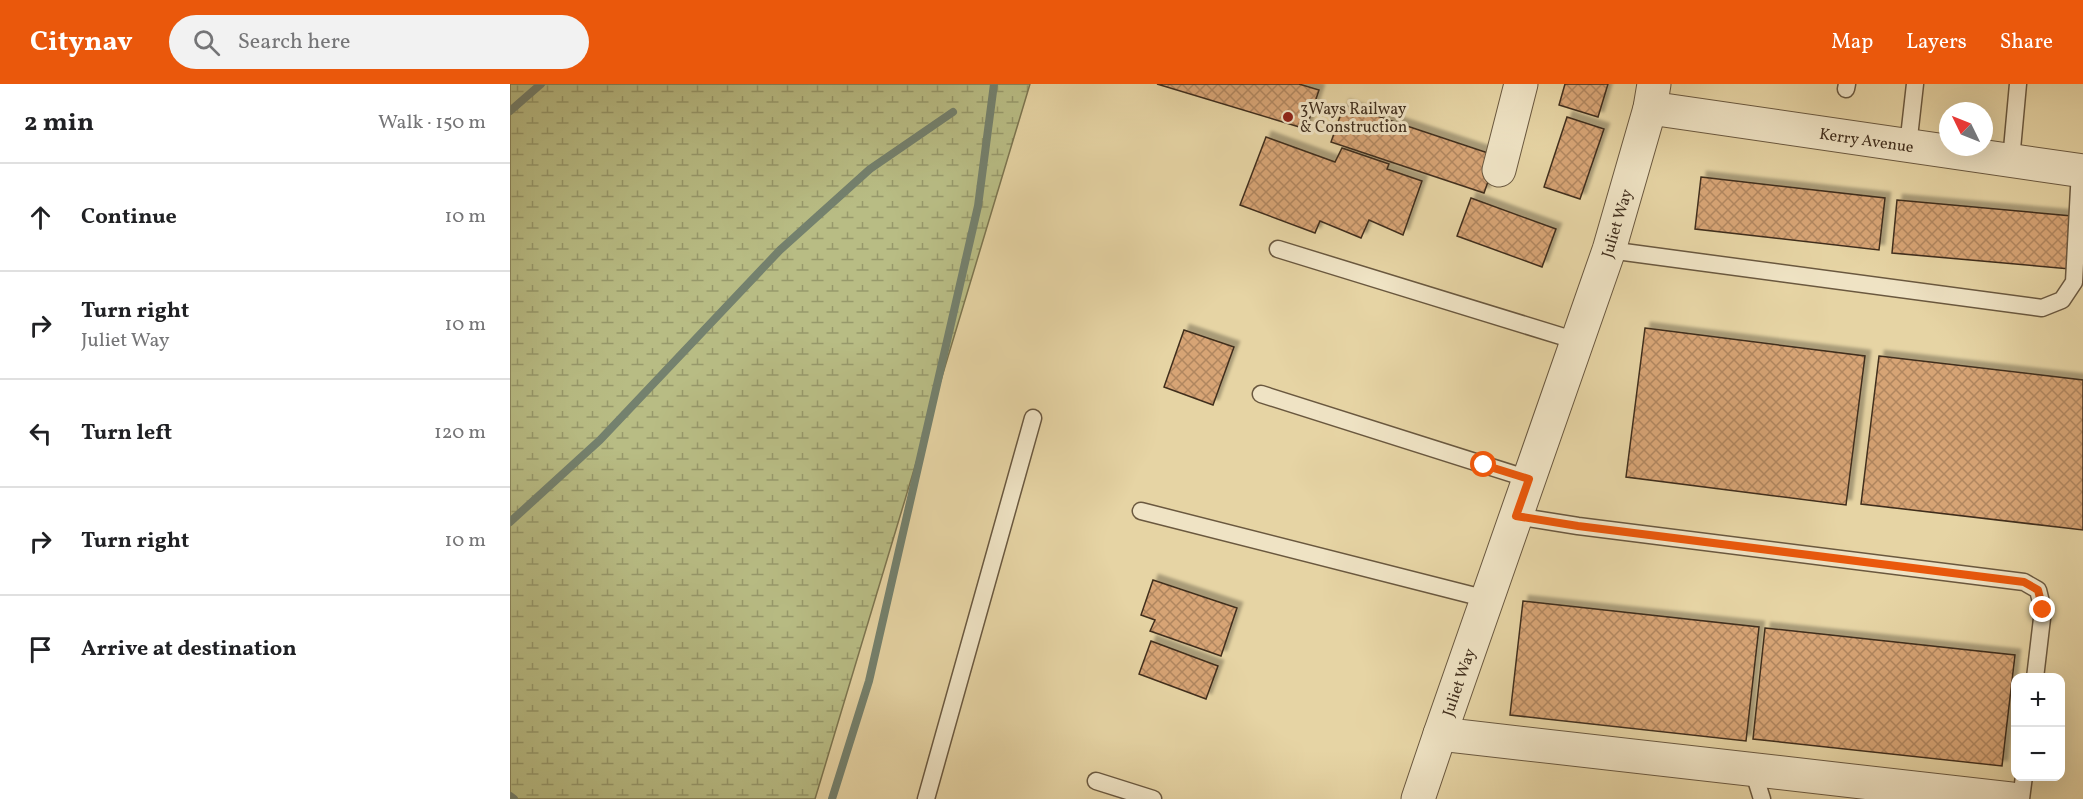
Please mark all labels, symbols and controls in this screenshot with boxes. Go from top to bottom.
search box [169,15,589,69]
text: Citynav [30,23,133,62]
icon: search [190,26,223,59]
text: Search here [238,27,350,58]
text: Map [1831,28,1873,57]
text: Layers [1906,28,1967,57]
text: Share [2000,28,2053,57]
place label: 3Ways Railway & Construction [1300,99,1407,139]
north arrow [1939,102,1993,156]
text: 2 min [24,105,94,141]
text: Walk · 150 m [378,109,486,137]
marker: 3Ways Railway & Construction [1281,110,1295,124]
street label: Kerry Avenue [1818,124,1915,159]
street label: Juliet Way [1597,186,1639,261]
icon: ahead [24,201,57,234]
text: Continue [81,202,177,233]
text: 10 m [445,203,486,231]
text: Turn right [81,296,189,327]
icon: right [24,309,57,342]
text: 10 m [445,311,486,339]
text: Juliet Way [81,327,170,355]
icon: left [24,417,57,450]
text: Turn left [81,418,172,449]
text: 120 m [434,419,486,447]
route start [1470,451,1496,477]
icon: right [24,525,57,558]
text: Turn right [81,526,189,557]
text: 10 m [445,527,486,555]
route end [2029,596,2055,622]
icon: arrive [24,633,57,666]
text: Arrive at destination [81,634,297,665]
street label: Juliet Way [1438,645,1482,720]
map controls [2011,673,2065,781]
button: + [2011,673,2065,727]
button: − [2011,727,2065,781]

